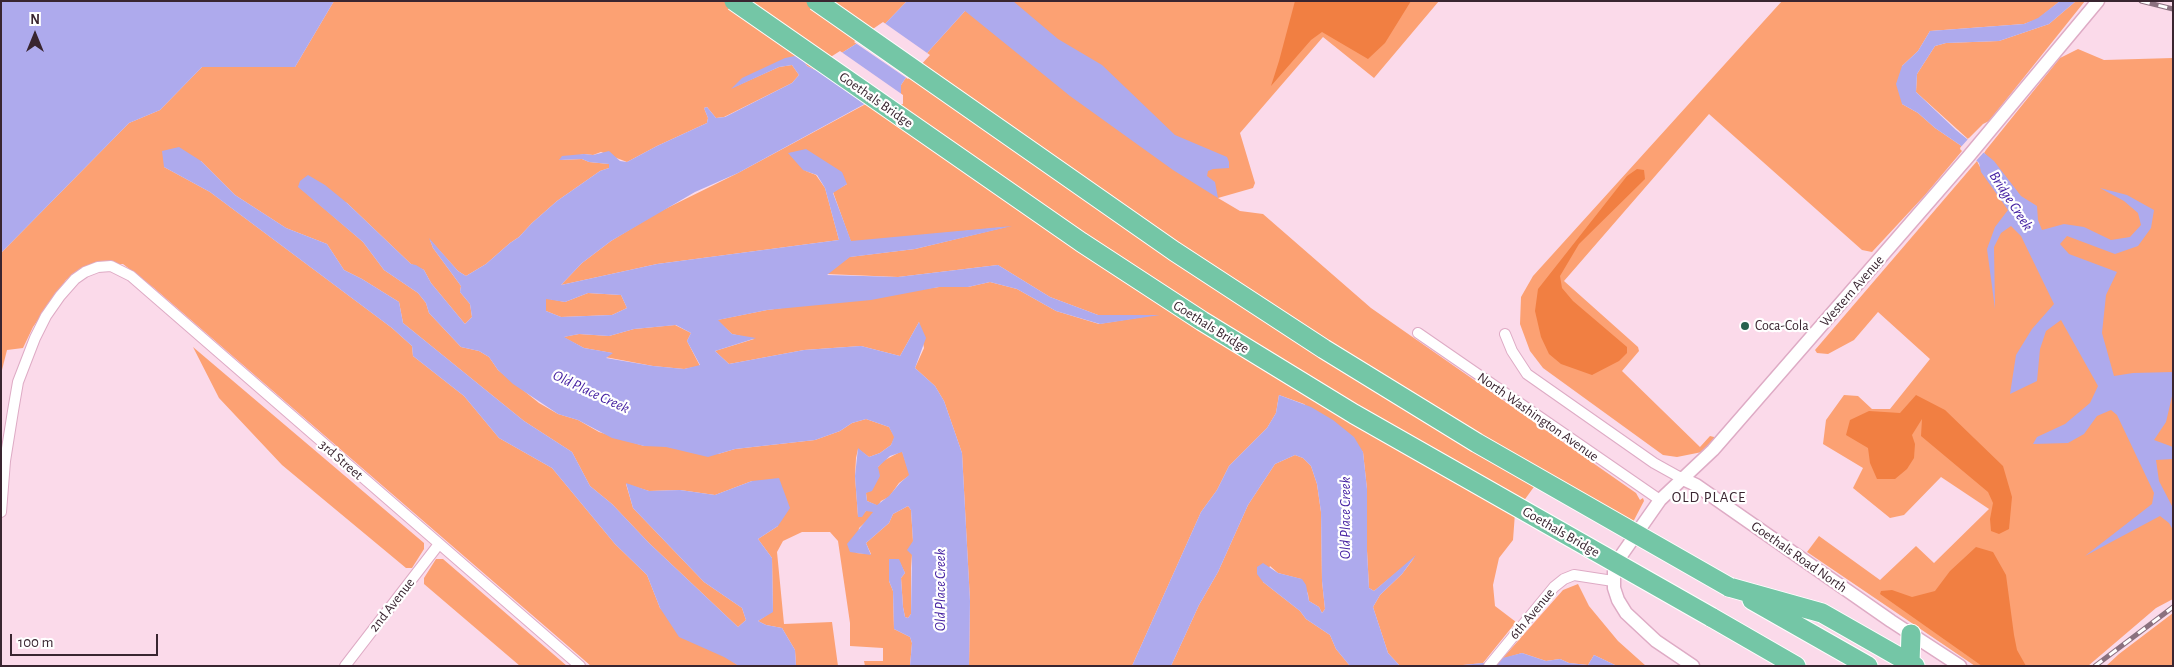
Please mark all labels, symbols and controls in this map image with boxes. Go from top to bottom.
north arrow [10,10,60,60]
text: N [30,13,40,27]
street label: Goethals Bridge [836,68,916,132]
water label: Bridge Creek [1985,168,2037,234]
street label: Western Avenue [1816,252,1888,330]
street label: Goethals Bridge [1170,297,1252,357]
place label: Coca-Cola [1755,318,1809,334]
marker: Coca-Cola [1739,320,1751,332]
water label: Old Place Creek [550,366,632,418]
street label: North Washington Avenue [1474,369,1602,465]
street label: 3rd Street [316,436,366,484]
water label: Old Place Creek [1336,477,1354,559]
district label: OLD PLACE [1671,488,1747,506]
street label: Goethals Bridge [1519,503,1603,561]
street label: Goethals Road North [1748,518,1850,596]
water label: Old Place Creek [931,549,949,631]
street label: 2nd Avenue [366,575,418,635]
street label: 6th Avenue [1506,585,1558,643]
scale bar [12,624,160,656]
text: 100 m [18,635,53,650]

